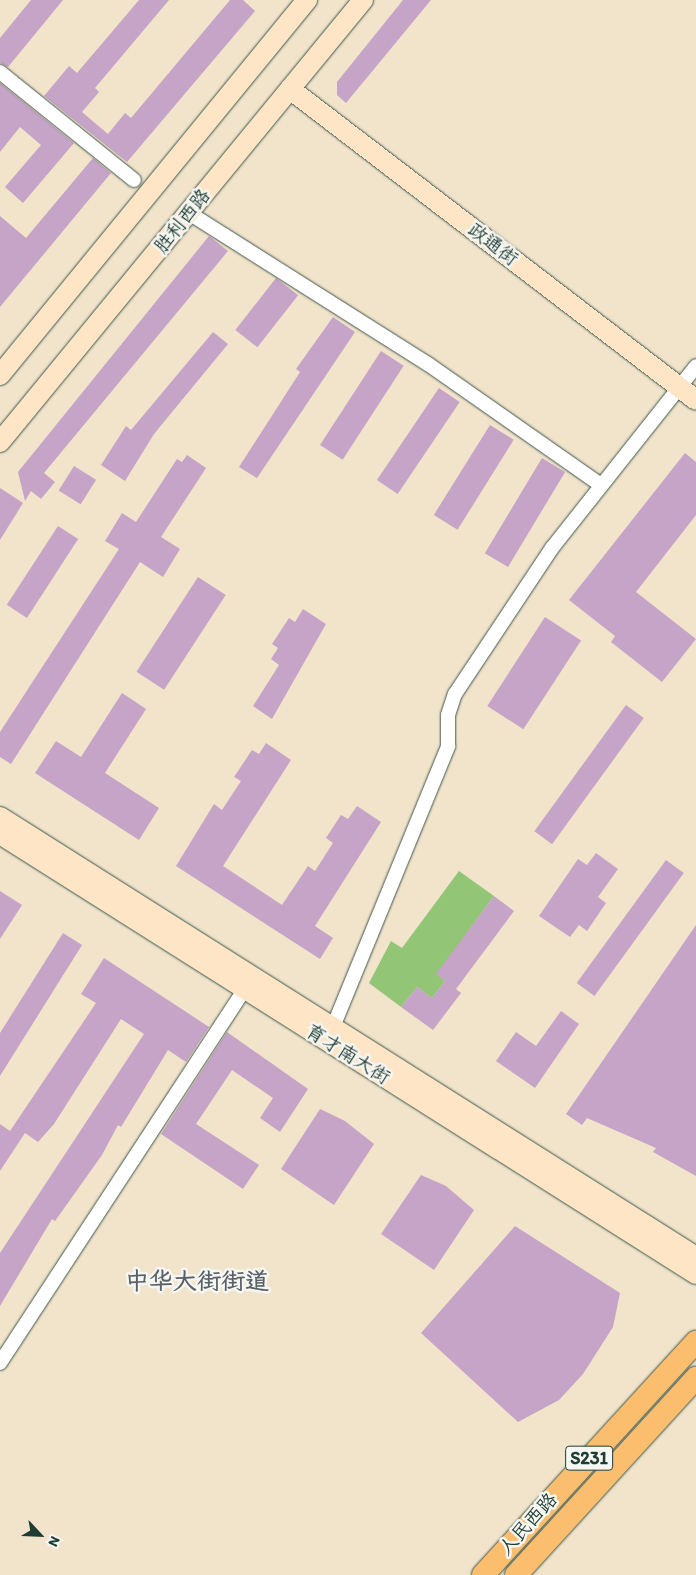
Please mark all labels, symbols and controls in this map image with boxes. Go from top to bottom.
street label: 胜利西路 [149,184,215,258]
street label: 政通街 [463,218,523,270]
street label: 育才南大街 [302,1019,394,1089]
district label: 中华大街街道 [125,1267,269,1295]
road number: S231 [564,1442,614,1474]
street label: 人民西路 [494,1488,562,1560]
north arrow [15,1510,65,1560]
text: N [44,1534,64,1549]

